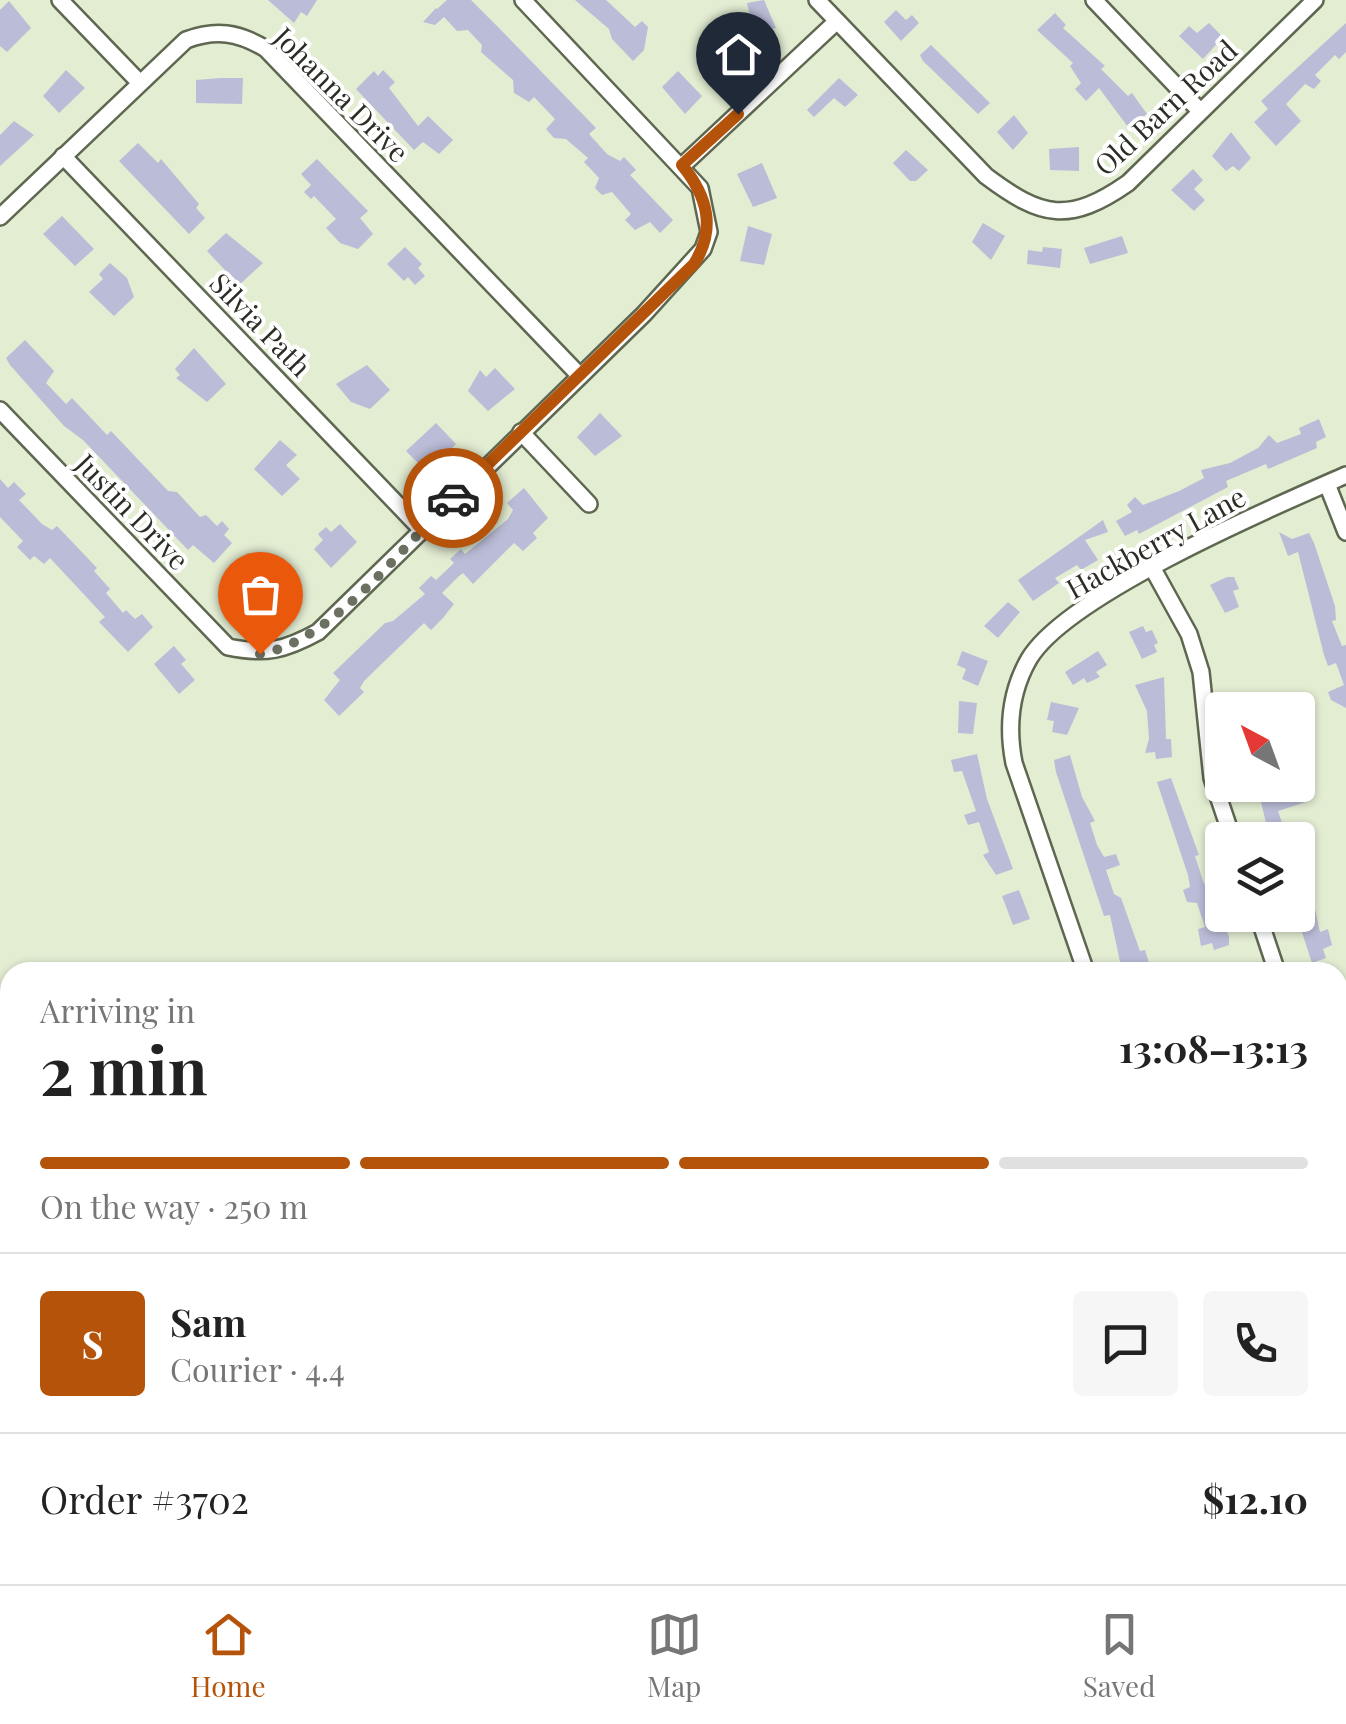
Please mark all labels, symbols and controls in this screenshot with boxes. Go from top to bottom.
pin [696,12,781,115]
street label: Johanna Drive [266,18,418,169]
icon: home [711,27,766,82]
street label: Old Barn Road [1086,31,1244,183]
street label: Silvia Path [203,264,320,384]
street label: Justin Drive [68,444,198,577]
courier [403,448,503,548]
icon: car [426,471,481,526]
street label: Hackberry Lane [1059,477,1252,606]
pin [218,552,303,655]
icon: bag [233,567,288,622]
north arrow [1205,692,1315,802]
map controls [1205,692,1315,932]
button: layers [1205,822,1315,932]
text: Arriving in [40,988,195,1031]
text: 13:08–13:13 [1119,1022,1308,1073]
text: 2 min [40,1025,208,1111]
text: On the way · 250 m [40,1184,308,1227]
button: chat [1073,1291,1178,1396]
button: phone [1203,1291,1308,1396]
text: Sam [170,1296,246,1347]
text: S [81,1318,104,1369]
text: Courier · 4.4 [170,1347,345,1390]
text: Order #3702 [40,1473,249,1524]
text: $12.10 [1202,1473,1308,1524]
tab: Home [191,1607,266,1704]
tab: Map [647,1607,702,1704]
tab: Saved [1083,1607,1155,1704]

